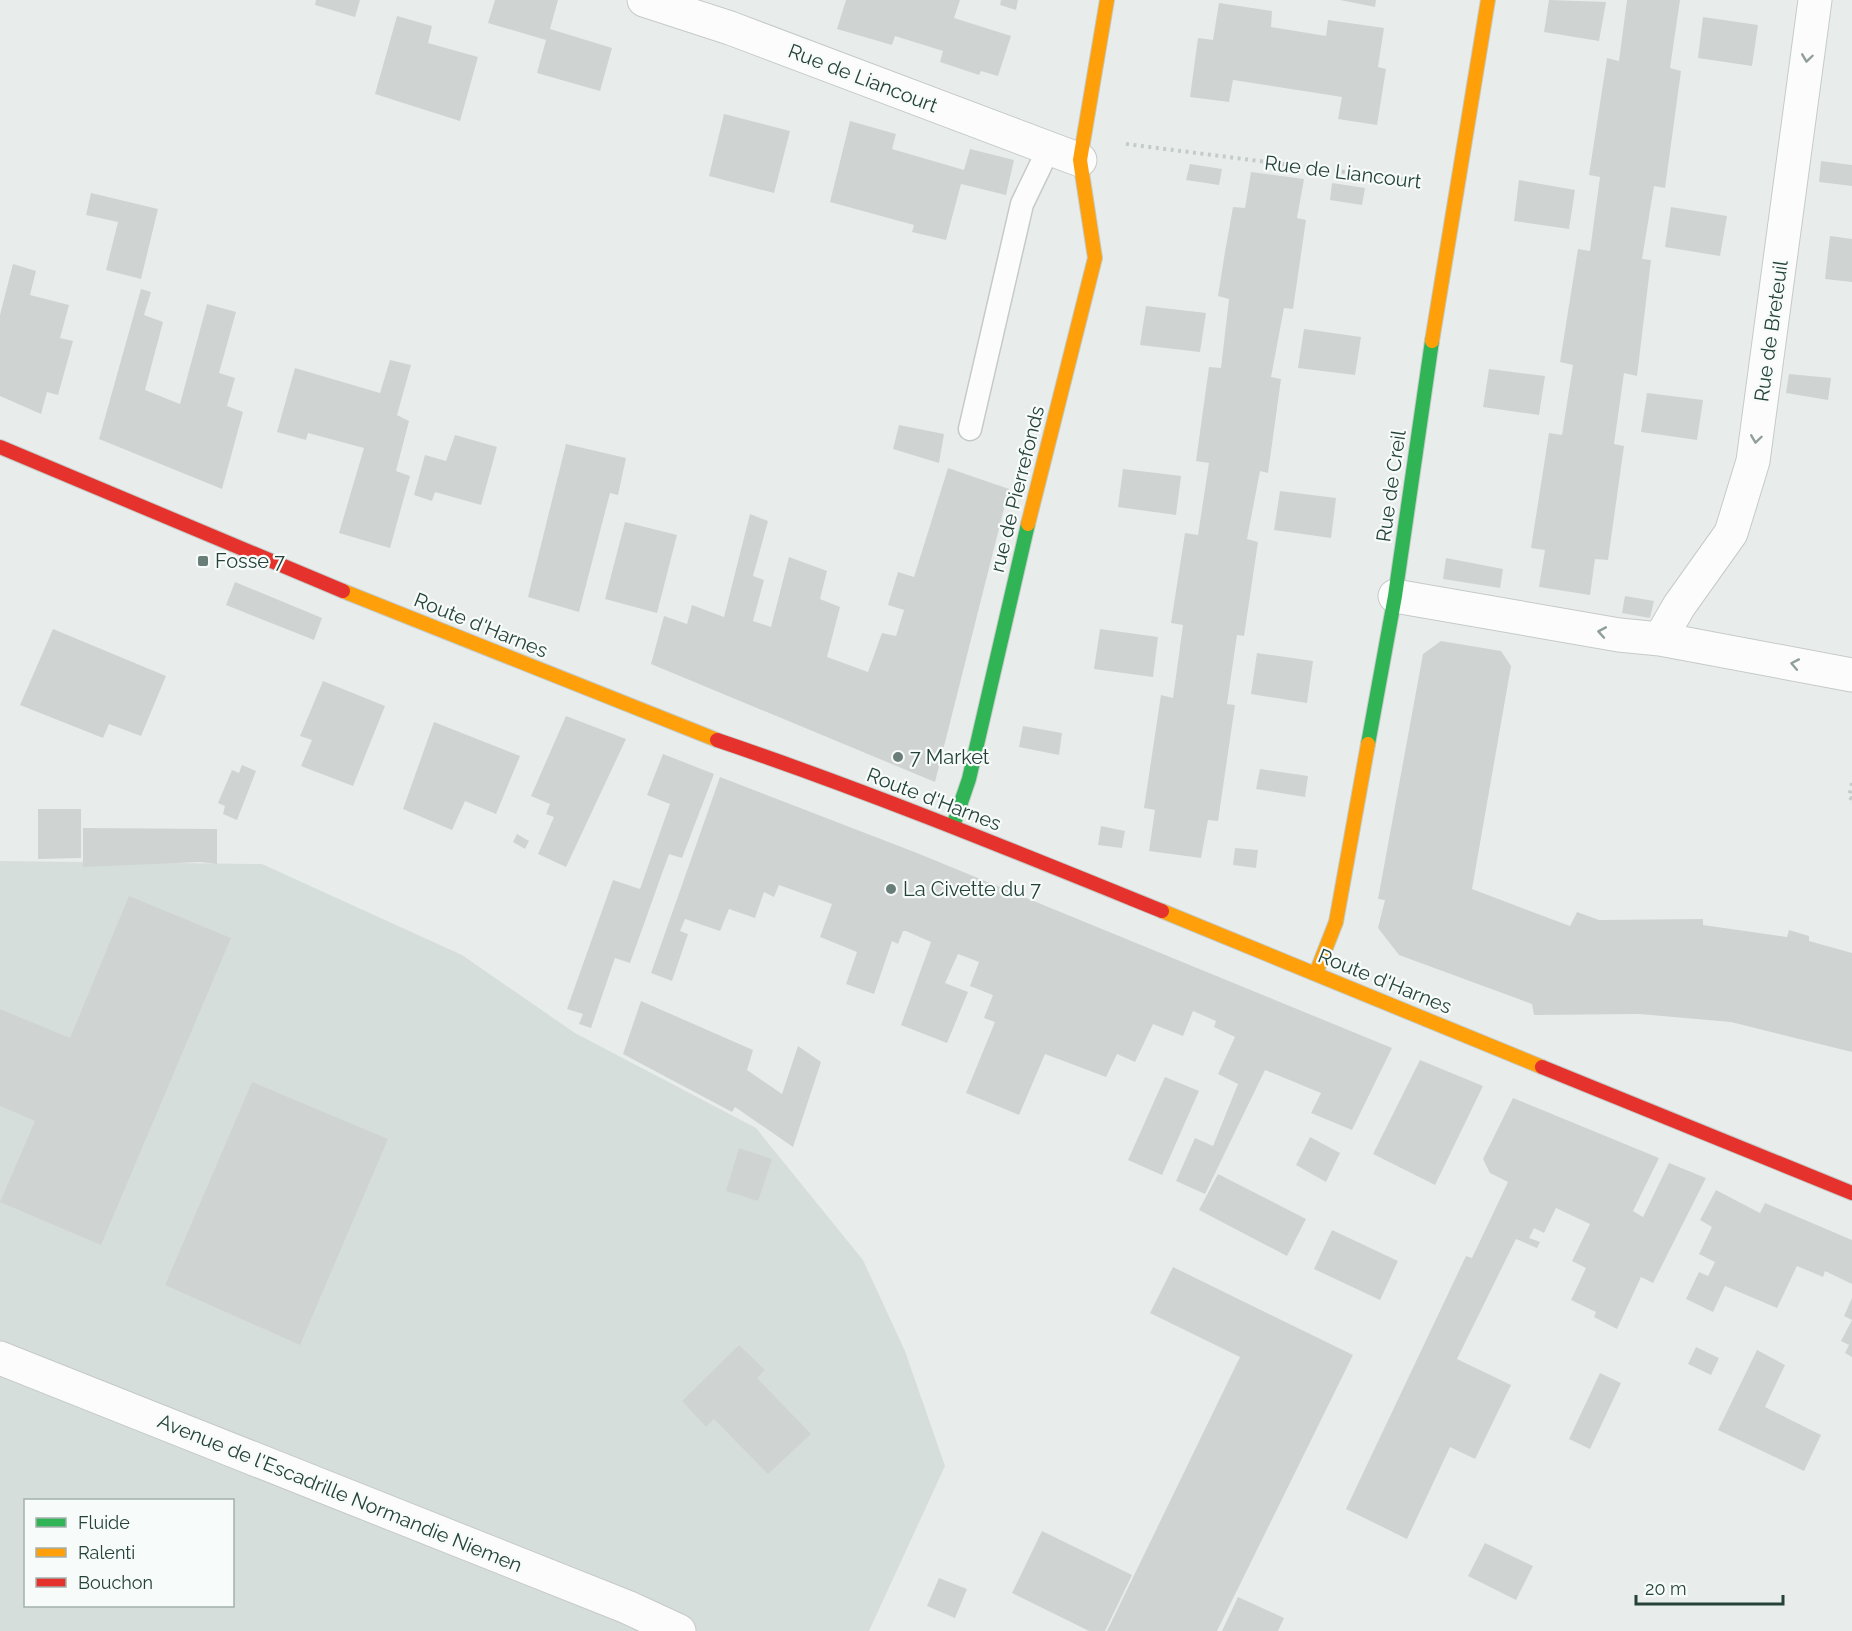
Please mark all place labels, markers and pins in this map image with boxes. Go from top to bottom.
place label: Fosse 7 [215,549,285,573]
marker: Fosse 7 [196,554,210,568]
place label: 7 Market [910,745,990,769]
marker: 7 Market [891,750,905,764]
place label: La Civette du 7 [903,877,1041,901]
marker: La Civette du 7 [884,882,898,896]

